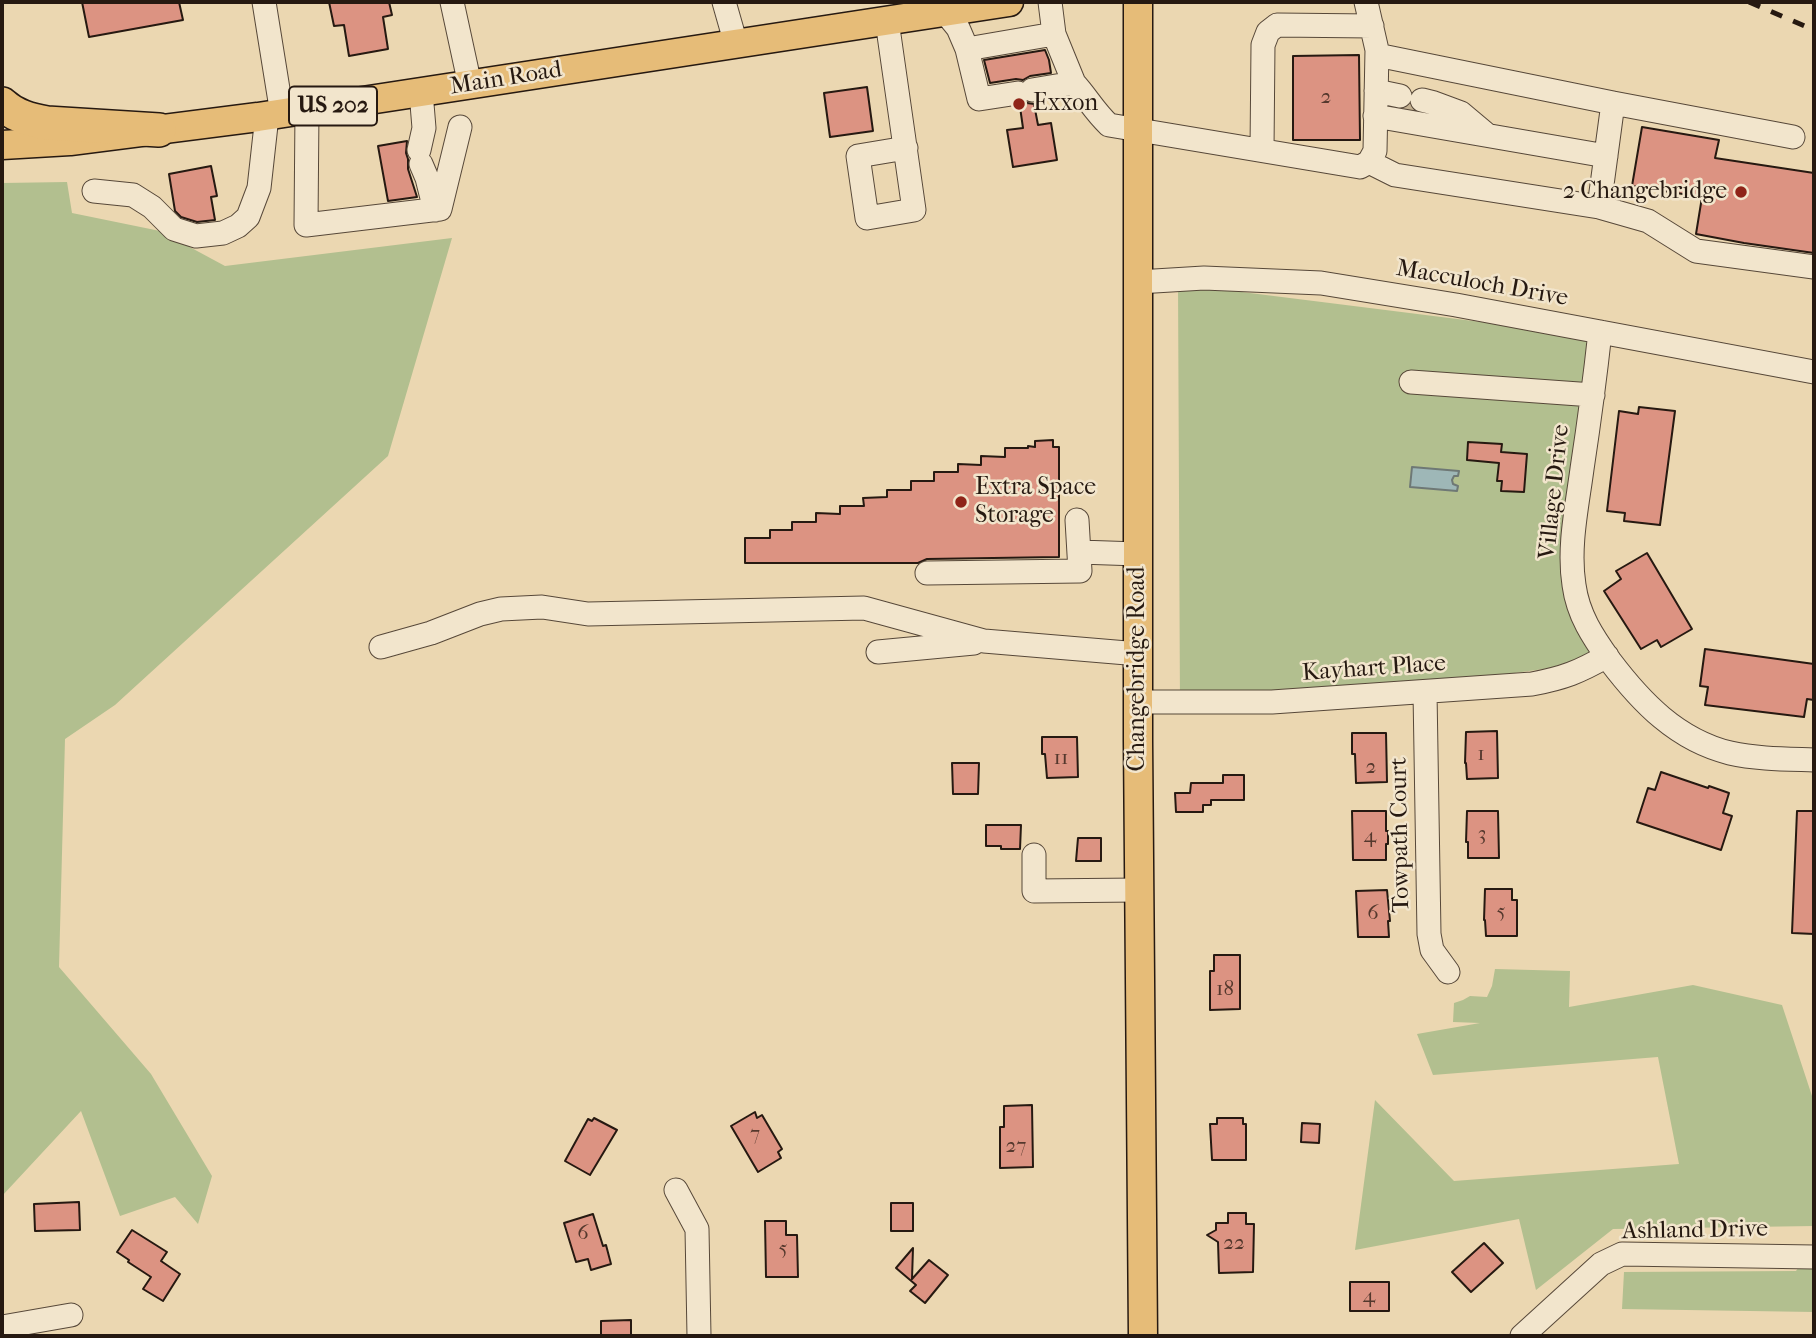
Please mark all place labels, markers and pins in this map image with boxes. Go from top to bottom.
place label: Exxon [1033,90,1098,118]
marker: Exxon [1011,96,1027,112]
place label: 2 Changebridge [1563,178,1727,206]
marker: 2 Changebridge [1733,184,1749,200]
place label: Extra Space Storage [975,474,1096,530]
marker: Extra Space Storage [953,494,969,510]

